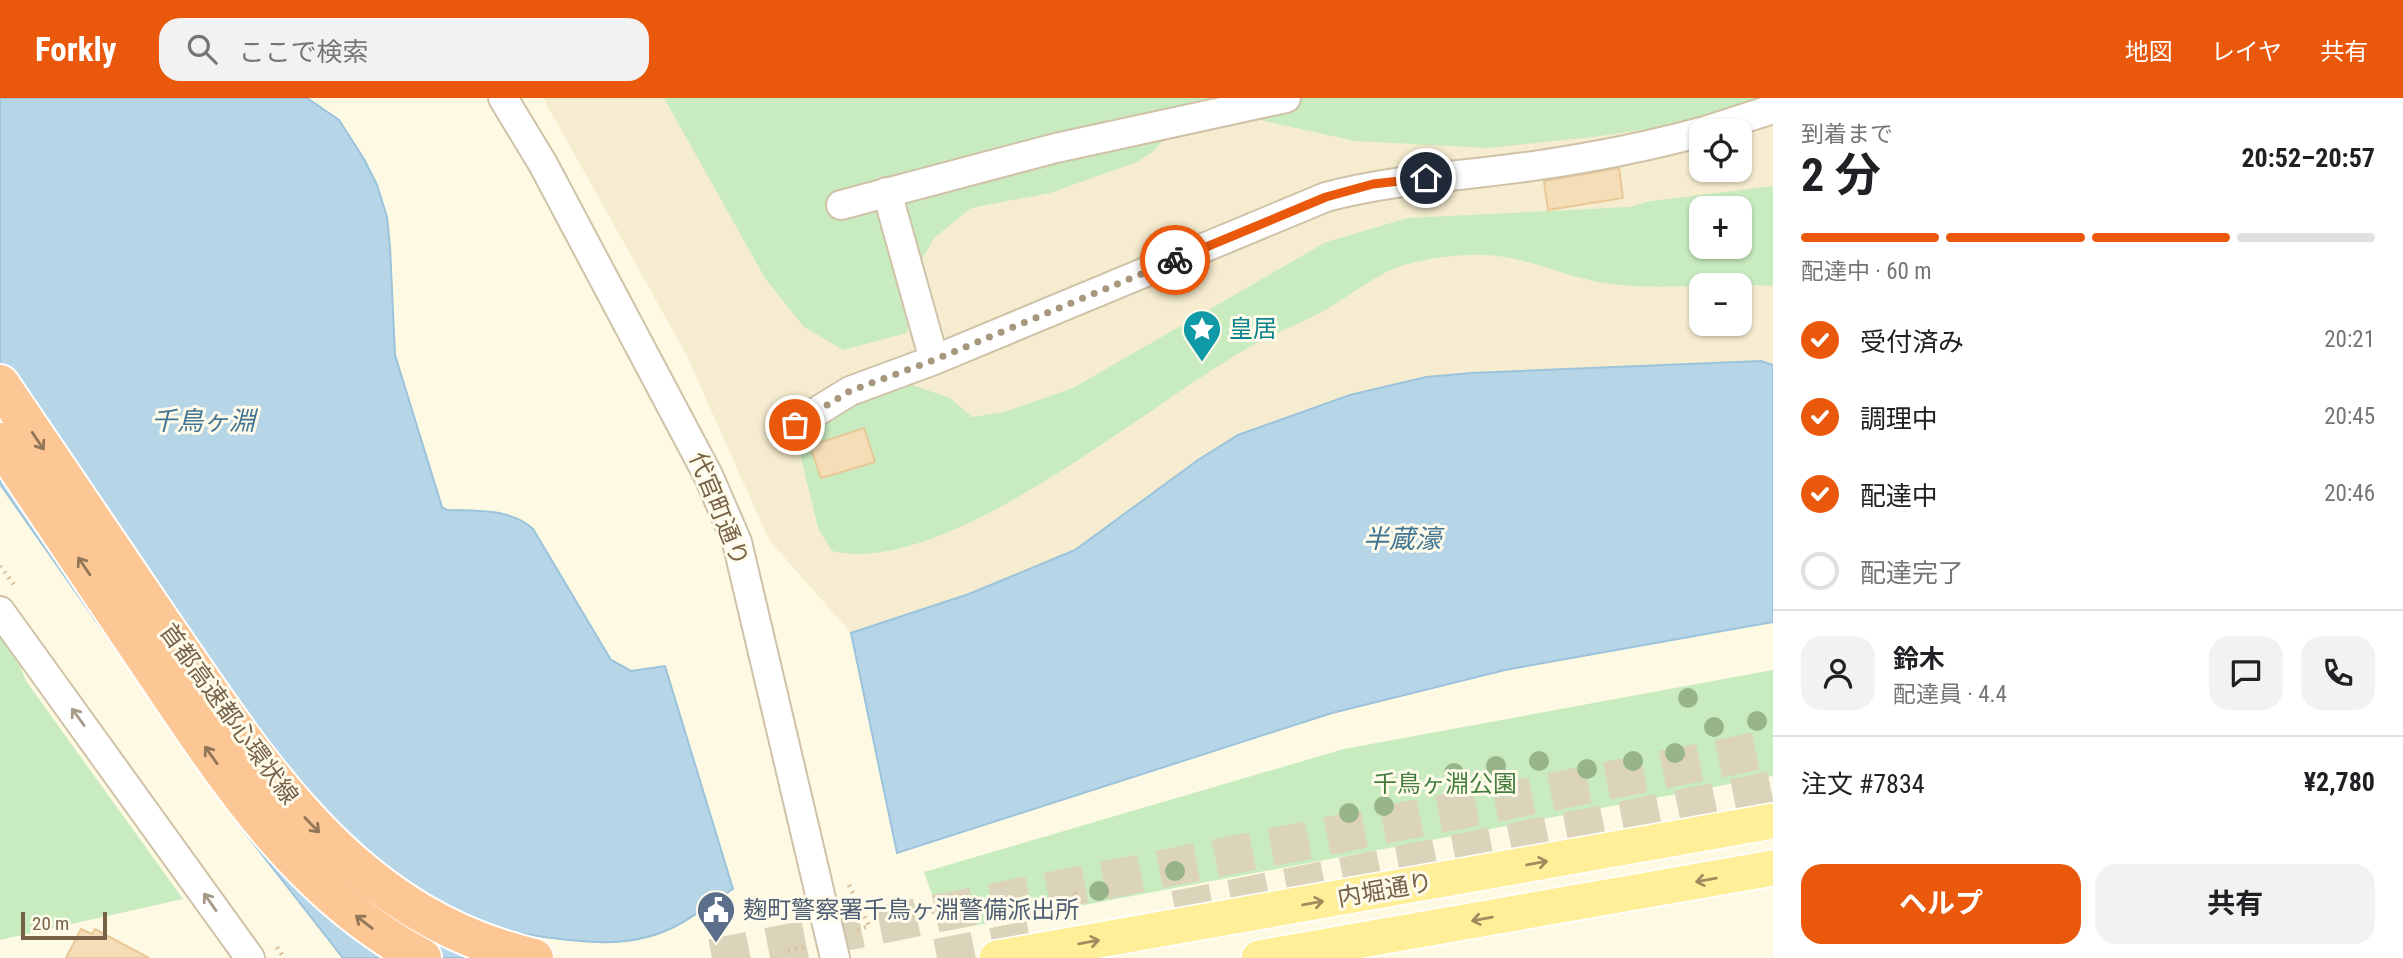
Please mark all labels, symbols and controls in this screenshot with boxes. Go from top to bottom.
search box [159,18,649,81]
text: Forkly [35,30,117,69]
icon: search [183,30,221,68]
text: ここで検索 [239,37,369,67]
text: 地図 [2125,38,2173,66]
text: レイヤ [2211,38,2282,66]
text: 共有 [2320,38,2368,66]
map controls [1689,119,1752,336]
button: locate [1689,119,1752,182]
text: 到着まで [1801,121,1893,148]
text: 20:52–20:57 [2241,143,2375,173]
pin [1396,148,1456,208]
text: 2 分 [1801,148,1881,202]
icon: home [1407,159,1445,197]
button: + [1689,196,1752,259]
courier [1140,225,1210,295]
icon: bike [1156,241,1194,279]
text: 配達中 · 60 m [1801,258,1931,285]
button: − [1689,273,1752,336]
place icon: 皇居 [1181,308,1223,363]
place label: 皇居 [1229,315,1277,343]
icon: check [1801,321,1839,359]
text: 20:21 [2324,326,2375,353]
text: 受付済み [1860,327,1964,357]
pin [765,395,825,455]
icon: check [1801,398,1839,436]
text: 20:45 [2324,403,2375,430]
text: 調理中 [1860,404,1938,434]
water label: 千鳥ヶ淵 [151,406,259,436]
icon: bag [776,406,814,444]
one-way arrow [31,431,45,450]
street label: 代官町通り [684,448,754,570]
icon: check [1801,475,1839,513]
text: 20:46 [2324,480,2375,507]
text: 配達中 [1860,481,1938,511]
water label: 半蔵濠 [1363,524,1445,554]
one-way arrow [76,557,91,576]
text: 配達完了 [1860,558,1964,588]
street label: 首都高速都心環状線 [154,618,304,810]
button: person [1801,636,1875,710]
button: chat [2209,636,2283,710]
button: phone [2301,636,2375,710]
text: 鈴木 [1893,644,1945,674]
text: 配達員 · 4.4 [1893,681,2007,708]
one-way arrow [71,708,85,727]
one-way arrow [204,746,218,765]
text: ¥2,780 [2304,767,2375,797]
text: 注文 #7834 [1801,769,1925,799]
park label: 千鳥ヶ淵公園 [1373,770,1517,798]
one-way arrow [303,816,320,833]
one-way arrow [1525,856,1548,869]
button: ヘルプ [1801,864,2081,944]
button: 共有 [2095,864,2375,944]
street label: 内堀通り [1335,868,1435,912]
one-way arrow [1695,874,1718,887]
public building icon: 麹町警察署千鳥ヶ淵警備派出所 [695,889,737,944]
one-way arrow [203,893,217,912]
place label: 麹町警察署千鳥ヶ淵警備派出所 [743,896,1079,924]
one-way arrow [1301,896,1324,909]
scale bar [21,909,107,941]
text: 20 m [32,912,69,935]
one-way arrow [1471,913,1494,926]
one-way arrow [355,914,374,929]
one-way arrow [1077,935,1100,948]

